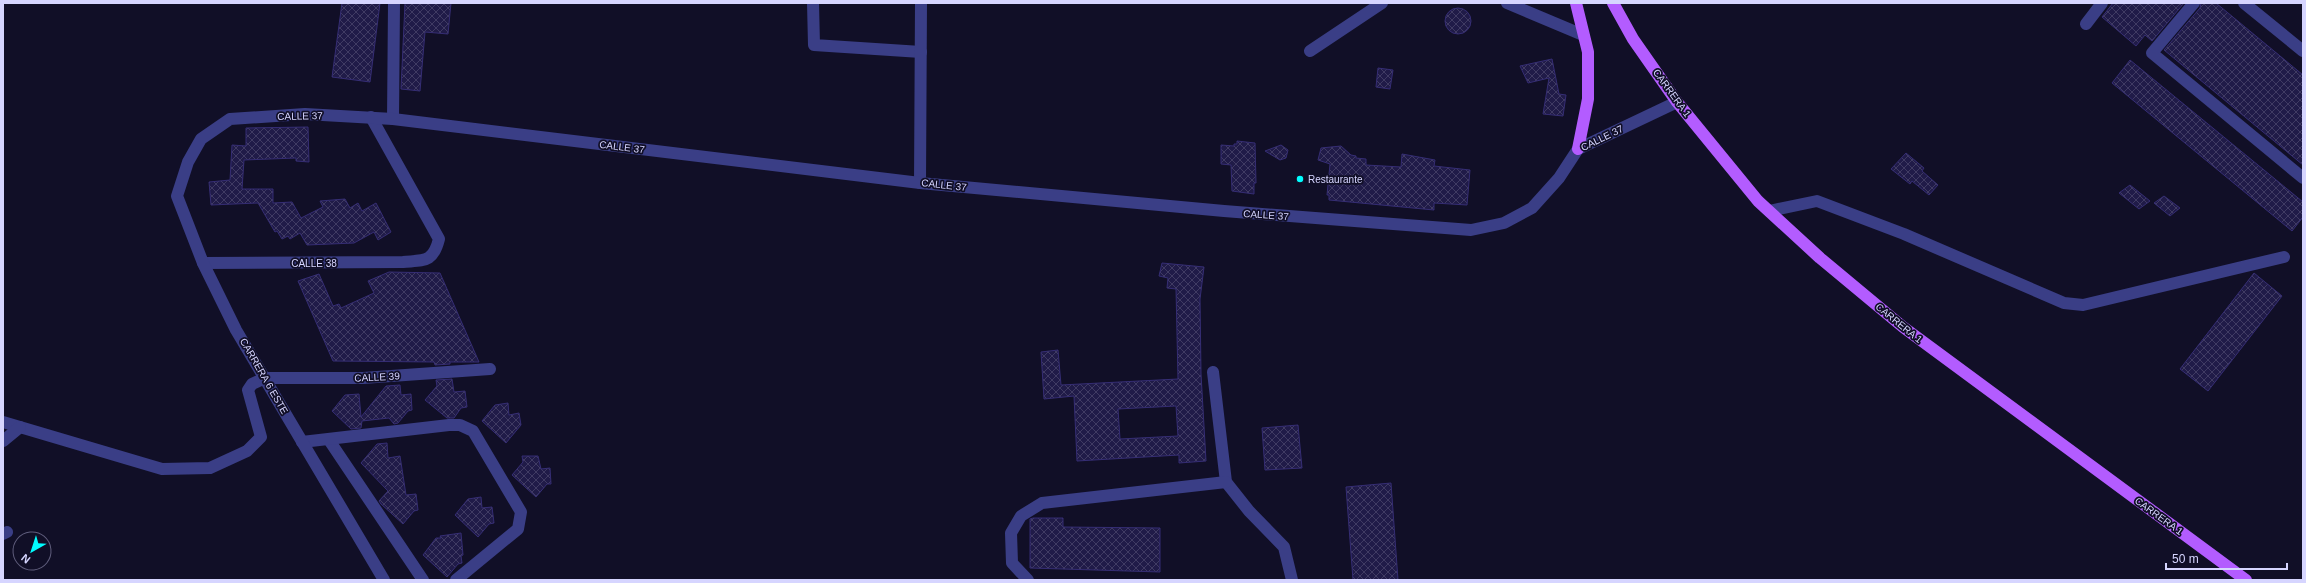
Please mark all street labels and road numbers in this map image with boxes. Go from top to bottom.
street label: CARRERA 1 [1651,67,1693,120]
street label: CALLE 37 [277,110,323,122]
street label: CALLE 37 [1579,123,1625,153]
street label: CALLE 37 [599,139,646,155]
street label: CALLE 37 [921,177,968,193]
street label: CALLE 37 [1243,208,1290,222]
street label: CALLE 38 [291,258,337,269]
street label: CARRERA 1 [1874,301,1925,345]
street label: CARRERA 6 ESTE [238,336,290,416]
street label: CALLE 39 [354,370,400,384]
street label: CARRERA 1 [2133,495,2186,537]

